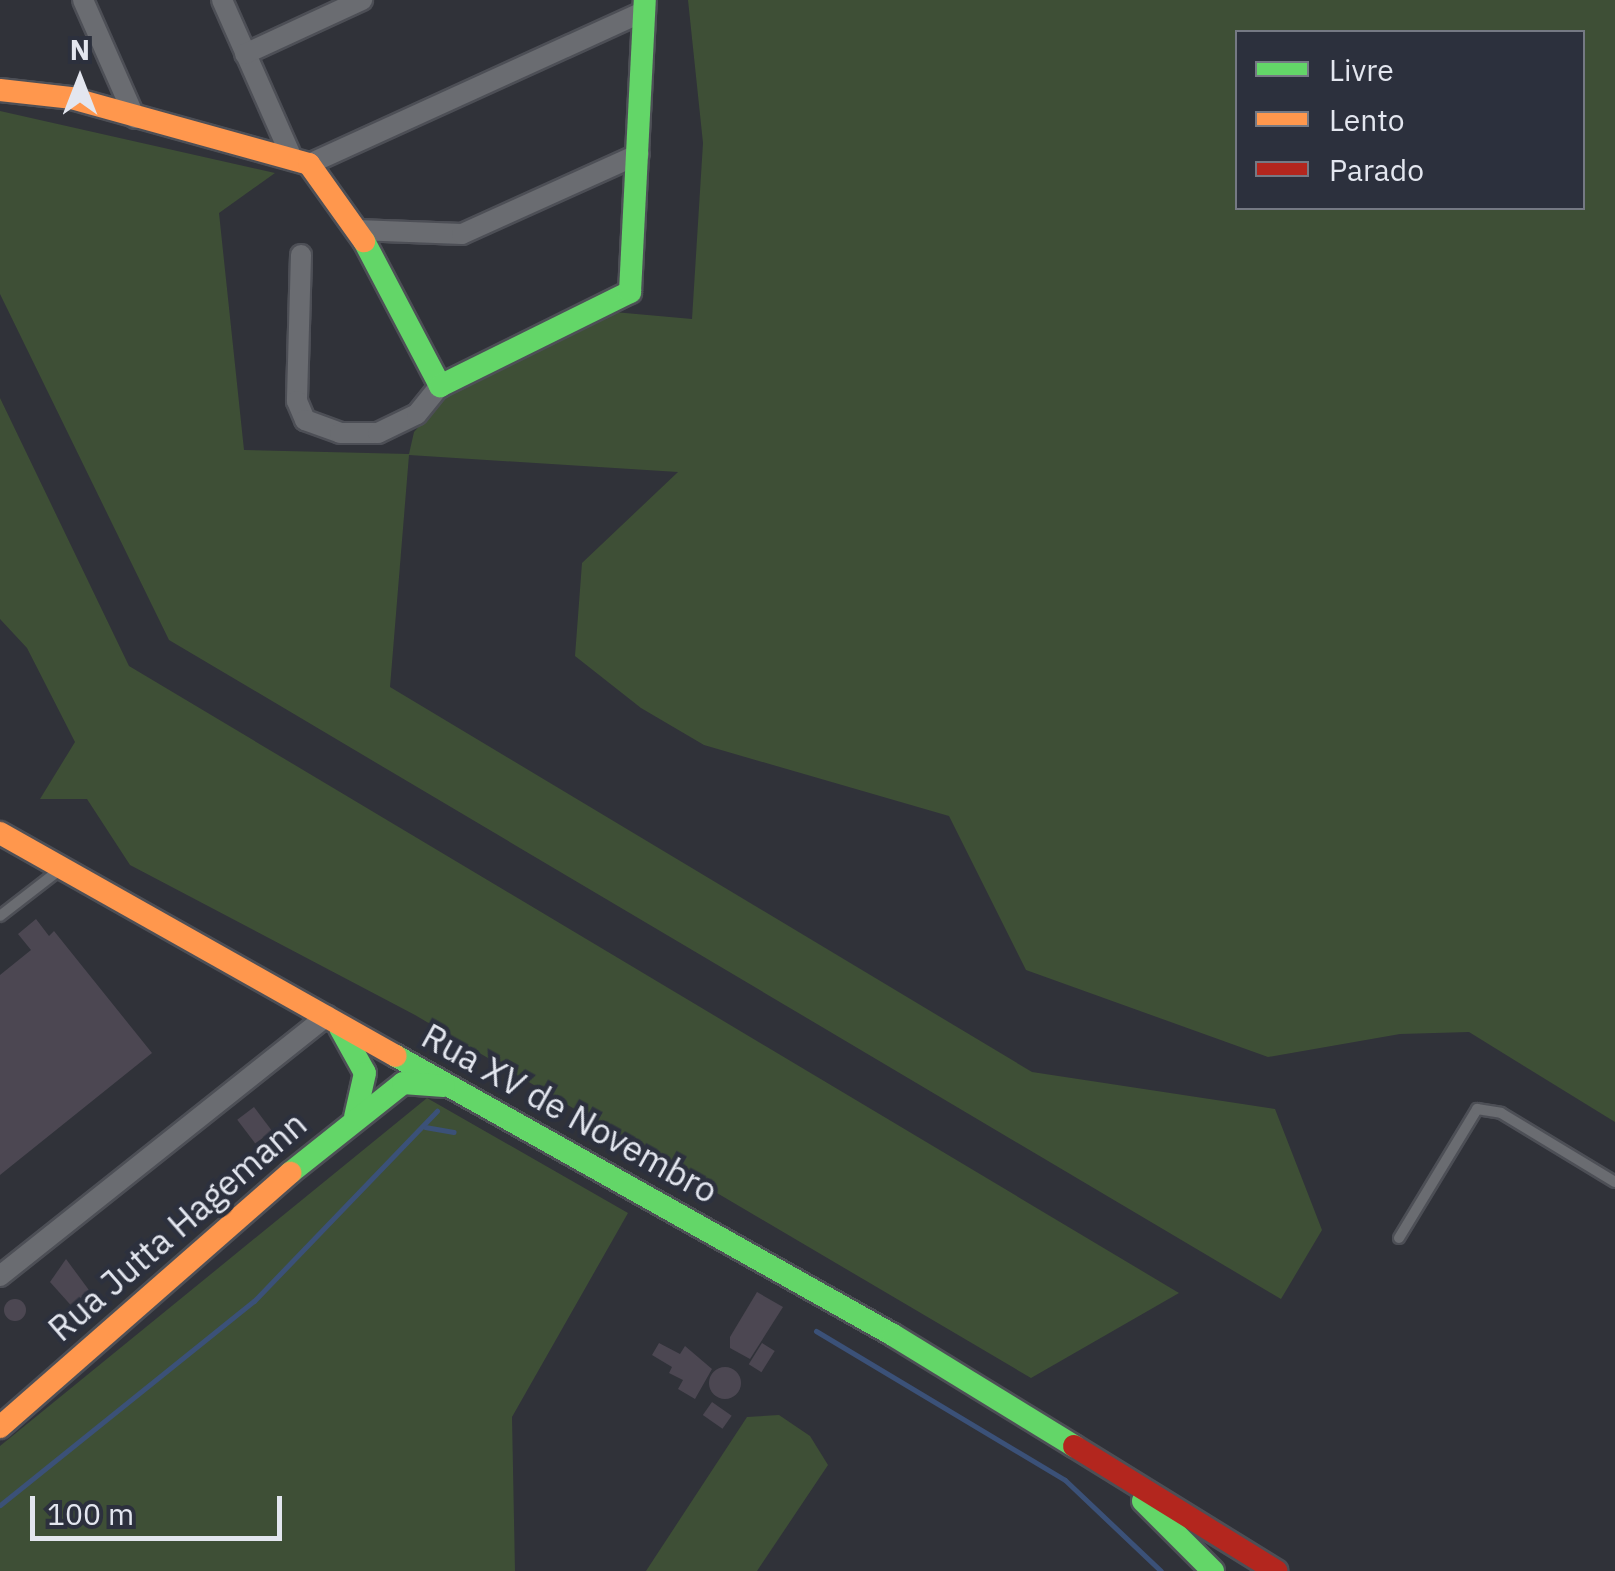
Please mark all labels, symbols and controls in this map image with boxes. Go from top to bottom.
north arrow [30,30,130,130]
legend [1235,30,1585,210]
text: N [70,31,90,68]
text: Livre [1329,50,1394,89]
text: Lento [1329,100,1404,139]
text: Parado [1329,150,1424,189]
street label: Rua XV de Novembro [415,1014,725,1212]
street label: Rua Jutta Hagemann [39,1103,315,1349]
scale bar [35,1476,288,1538]
text: 100 m [47,1494,134,1533]

